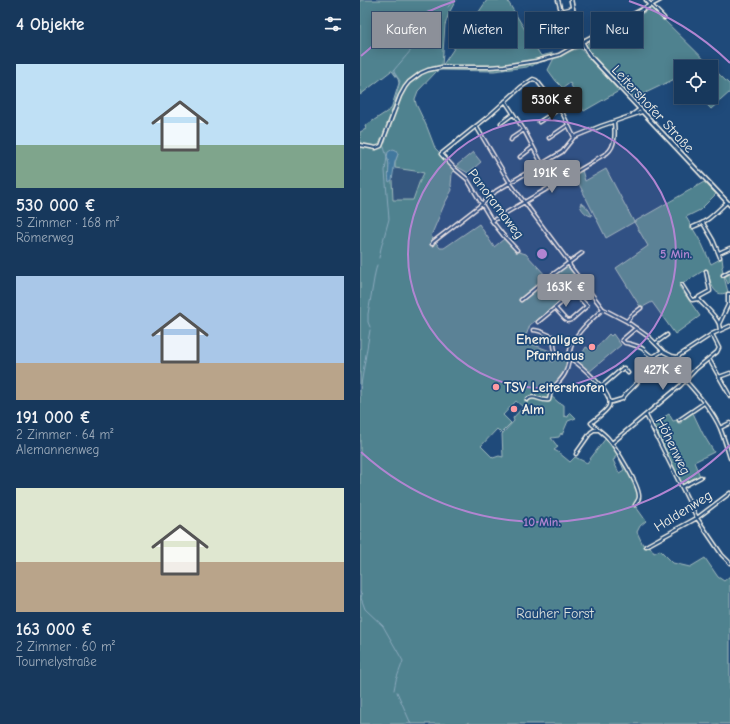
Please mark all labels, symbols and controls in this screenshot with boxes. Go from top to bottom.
chip: Kaufen [372,12,441,48]
chip: Mieten [449,12,517,48]
chip: Filter [525,12,583,48]
chip: Neu [591,12,643,48]
icon: filters [322,13,344,35]
text: 4 Objekte [16,15,84,34]
map controls [674,60,718,104]
button: locate [674,60,718,104]
street label: Leitershofer Straße [608,62,698,156]
pin: 530K € [519,87,585,121]
icon: home [144,90,216,162]
text: 530K € [531,92,573,107]
pin: 191K € [519,160,585,194]
text: 191K € [533,165,571,180]
street label: Panoramaweg [464,166,528,242]
text: 530 000 € [16,196,96,215]
text: 5 Zimmer · 168 m² [16,215,119,230]
text: Römerweg [16,230,74,245]
centre of rings [535,247,549,261]
text: 5 Min. [660,247,692,261]
pin: 163K € [533,274,599,308]
text: 163K € [546,279,586,294]
icon: home [144,302,216,374]
place label: Ehemaliges Pfarrhaus [516,331,584,364]
marker: Ehemaliges Pfarrhaus [587,342,597,352]
pin: 427K € [630,357,696,391]
text: 427K € [643,362,683,377]
place label: TSV Leitershofen [504,379,605,396]
marker: TSV Leitershofen [491,382,501,392]
place label: Alm [522,401,544,418]
marker: Alm [509,404,519,414]
text: 191 000 € [16,408,91,427]
street label: Höhenweg [652,414,694,478]
text: 2 Zimmer · 64 m² [16,427,113,442]
text: Alemannenweg [16,442,99,457]
street label: Haldenweg [651,487,715,535]
icon: home [144,514,216,586]
text: 10 Min. [523,515,561,529]
park label: Rauher Forst [516,605,595,622]
text: 163 000 € [16,620,93,639]
text: 2 Zimmer · 60 m² [16,639,115,654]
text: Tournelystraße [16,654,97,669]

